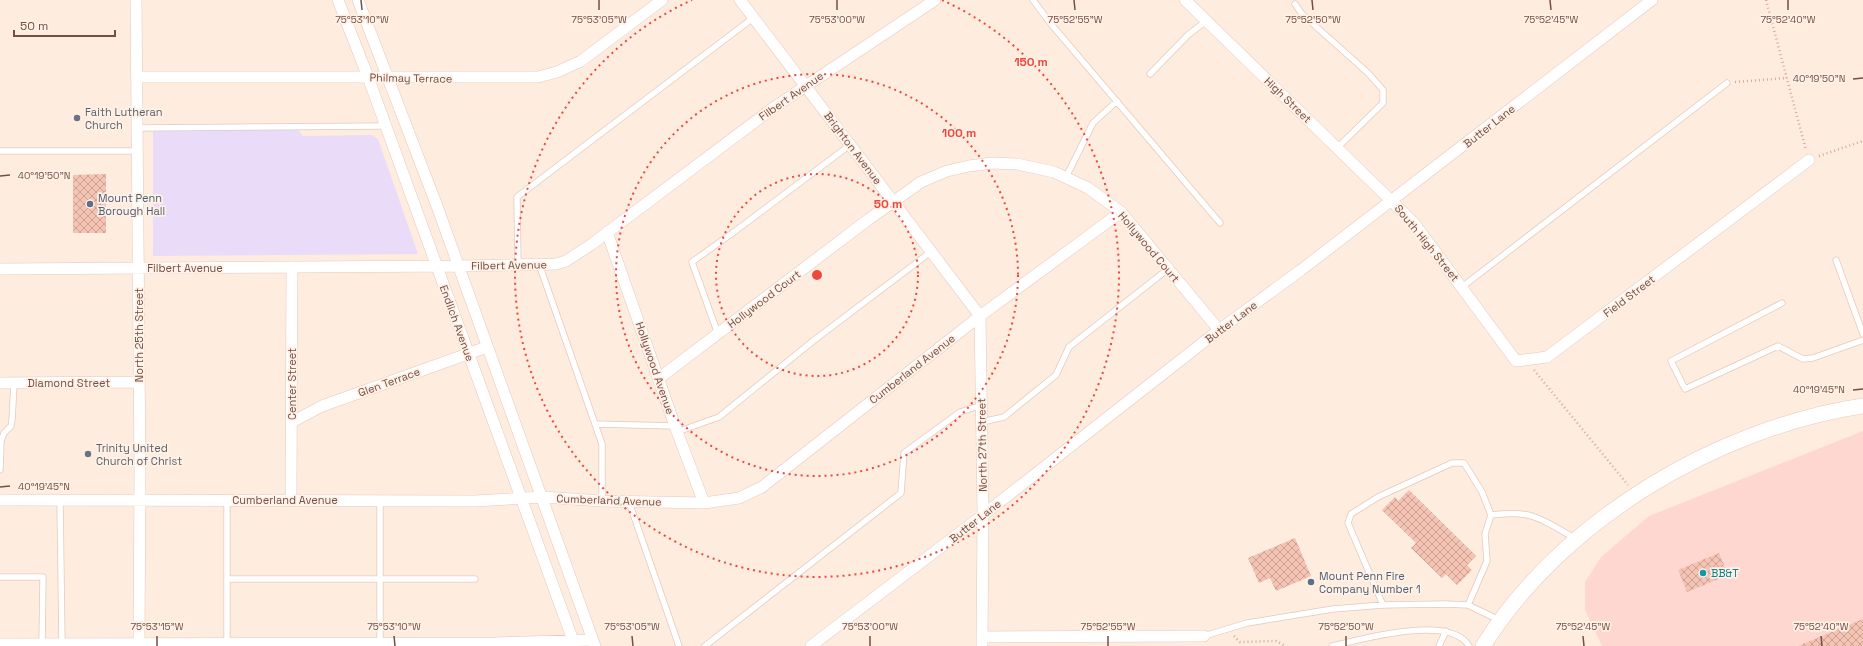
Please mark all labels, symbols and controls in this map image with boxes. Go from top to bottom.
scale bar [14,12,115,38]
text: 75°53'10"W [335,13,389,26]
text: 75°53'05"W [571,13,627,26]
text: 75°53'00"W [809,13,865,26]
text: 75°52'55"W [1048,13,1103,26]
text: 75°52'50"W [1285,13,1341,26]
text: 75°52'45"W [1524,13,1579,26]
text: 75°52'40"W [1760,13,1816,26]
text: 50 m [20,18,48,34]
text: 150 m [1014,54,1048,70]
street label: Filbert Avenue [756,69,826,123]
street label: Philmay Terrace [369,70,453,86]
text: 40°19'50"N [1793,72,1845,85]
street label: High Street [1262,74,1314,126]
street label: Butter Lane [1460,101,1518,151]
place label: Faith Lutheran Church [85,105,163,132]
street label: Brighton Avenue [821,109,885,187]
marker: Faith Lutheran Church [72,113,82,123]
text: 100 m [942,125,976,141]
text: 40°19'50"N [18,169,70,182]
place label: Mount Penn Borough Hall [98,191,165,218]
text: 50 m [874,196,902,212]
marker: Mount Penn Borough Hall [85,199,95,209]
street label: South High Street [1392,202,1462,284]
street label: Hollywood Court [1115,209,1183,285]
street label: Filbert Avenue [471,257,547,273]
street label: Filbert Avenue [147,261,223,275]
street label: Hollywood Court [725,267,803,331]
centre of rings [810,268,824,282]
street label: Field Street [1600,272,1658,320]
street label: Endlich Avenue [437,283,477,363]
street label: North 25th Street [132,288,146,382]
street label: Butter Lane [1202,298,1260,346]
street label: Hollywood Avenue [633,320,677,416]
street label: Cumberland Avenue [866,331,958,407]
street label: Center Street [285,348,299,420]
street label: Glen Terrace [356,364,422,400]
street label: Diamond Street [28,376,110,390]
text: 40°19'45"N [1793,383,1845,396]
street label: North 27th Street [974,398,990,492]
place label: Trinity United Church of Christ [96,441,182,468]
marker: Trinity United Church of Christ [83,449,93,459]
text: 40°19'45"N [18,480,70,493]
street label: Cumberland Avenue [556,491,662,509]
street label: Cumberland Avenue [232,493,338,507]
street label: Butter Lane [946,496,1004,546]
place label: BB&T [1711,566,1739,580]
marker: BB&T [1698,568,1708,578]
place label: Mount Penn Fire Company Number 1 [1319,569,1421,596]
marker: Mount Penn Fire Company Number 1 [1306,577,1316,587]
text: 75°53'15"W [130,620,184,633]
text: 75°53'10"W [367,620,421,633]
text: 75°53'05"W [604,620,660,633]
text: 75°53'00"W [842,620,898,633]
text: 75°52'55"W [1081,620,1136,633]
text: 75°52'50"W [1318,620,1374,633]
text: 75°52'45"W [1556,620,1611,633]
text: 75°52'40"W [1793,620,1849,633]

